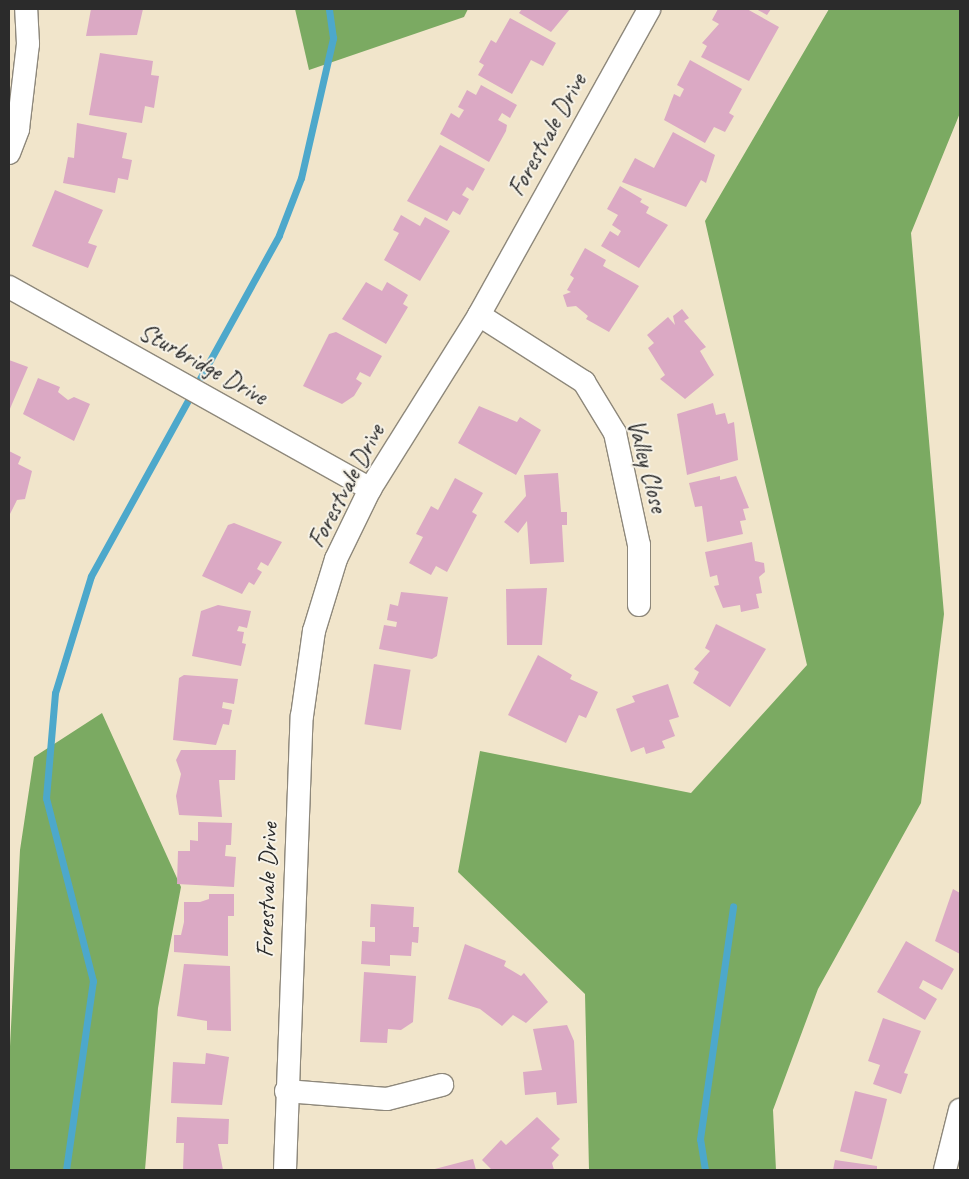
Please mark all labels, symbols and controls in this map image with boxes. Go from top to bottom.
street label: Forestvale Drive [501,69,593,201]
street label: Sturbridge Drive [134,317,272,411]
street label: Valley Close [620,416,674,516]
street label: Forestvale Drive [301,419,391,553]
street label: Forestvale Drive [250,822,284,958]

